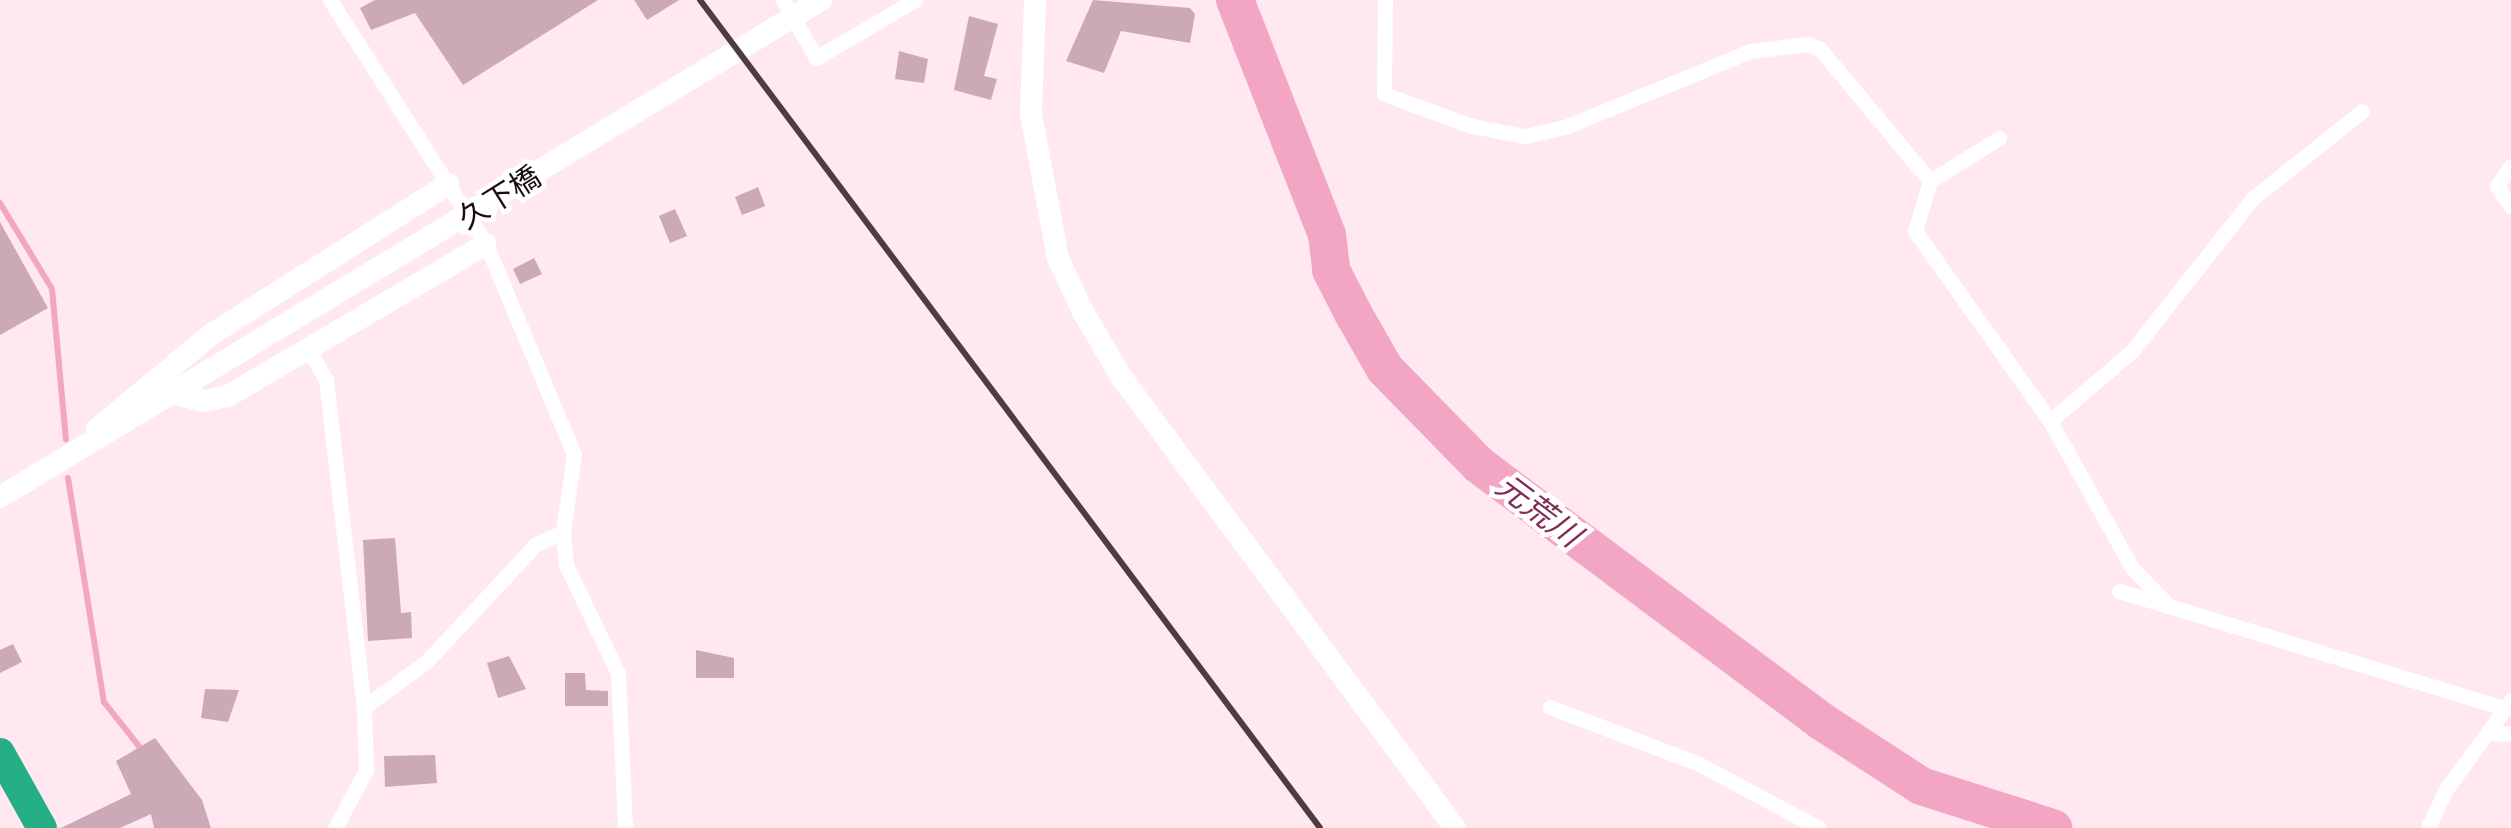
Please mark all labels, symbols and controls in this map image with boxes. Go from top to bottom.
street label: 久下橋 [451,158,547,236]
water label: 元荒川 [1489,466,1589,554]

